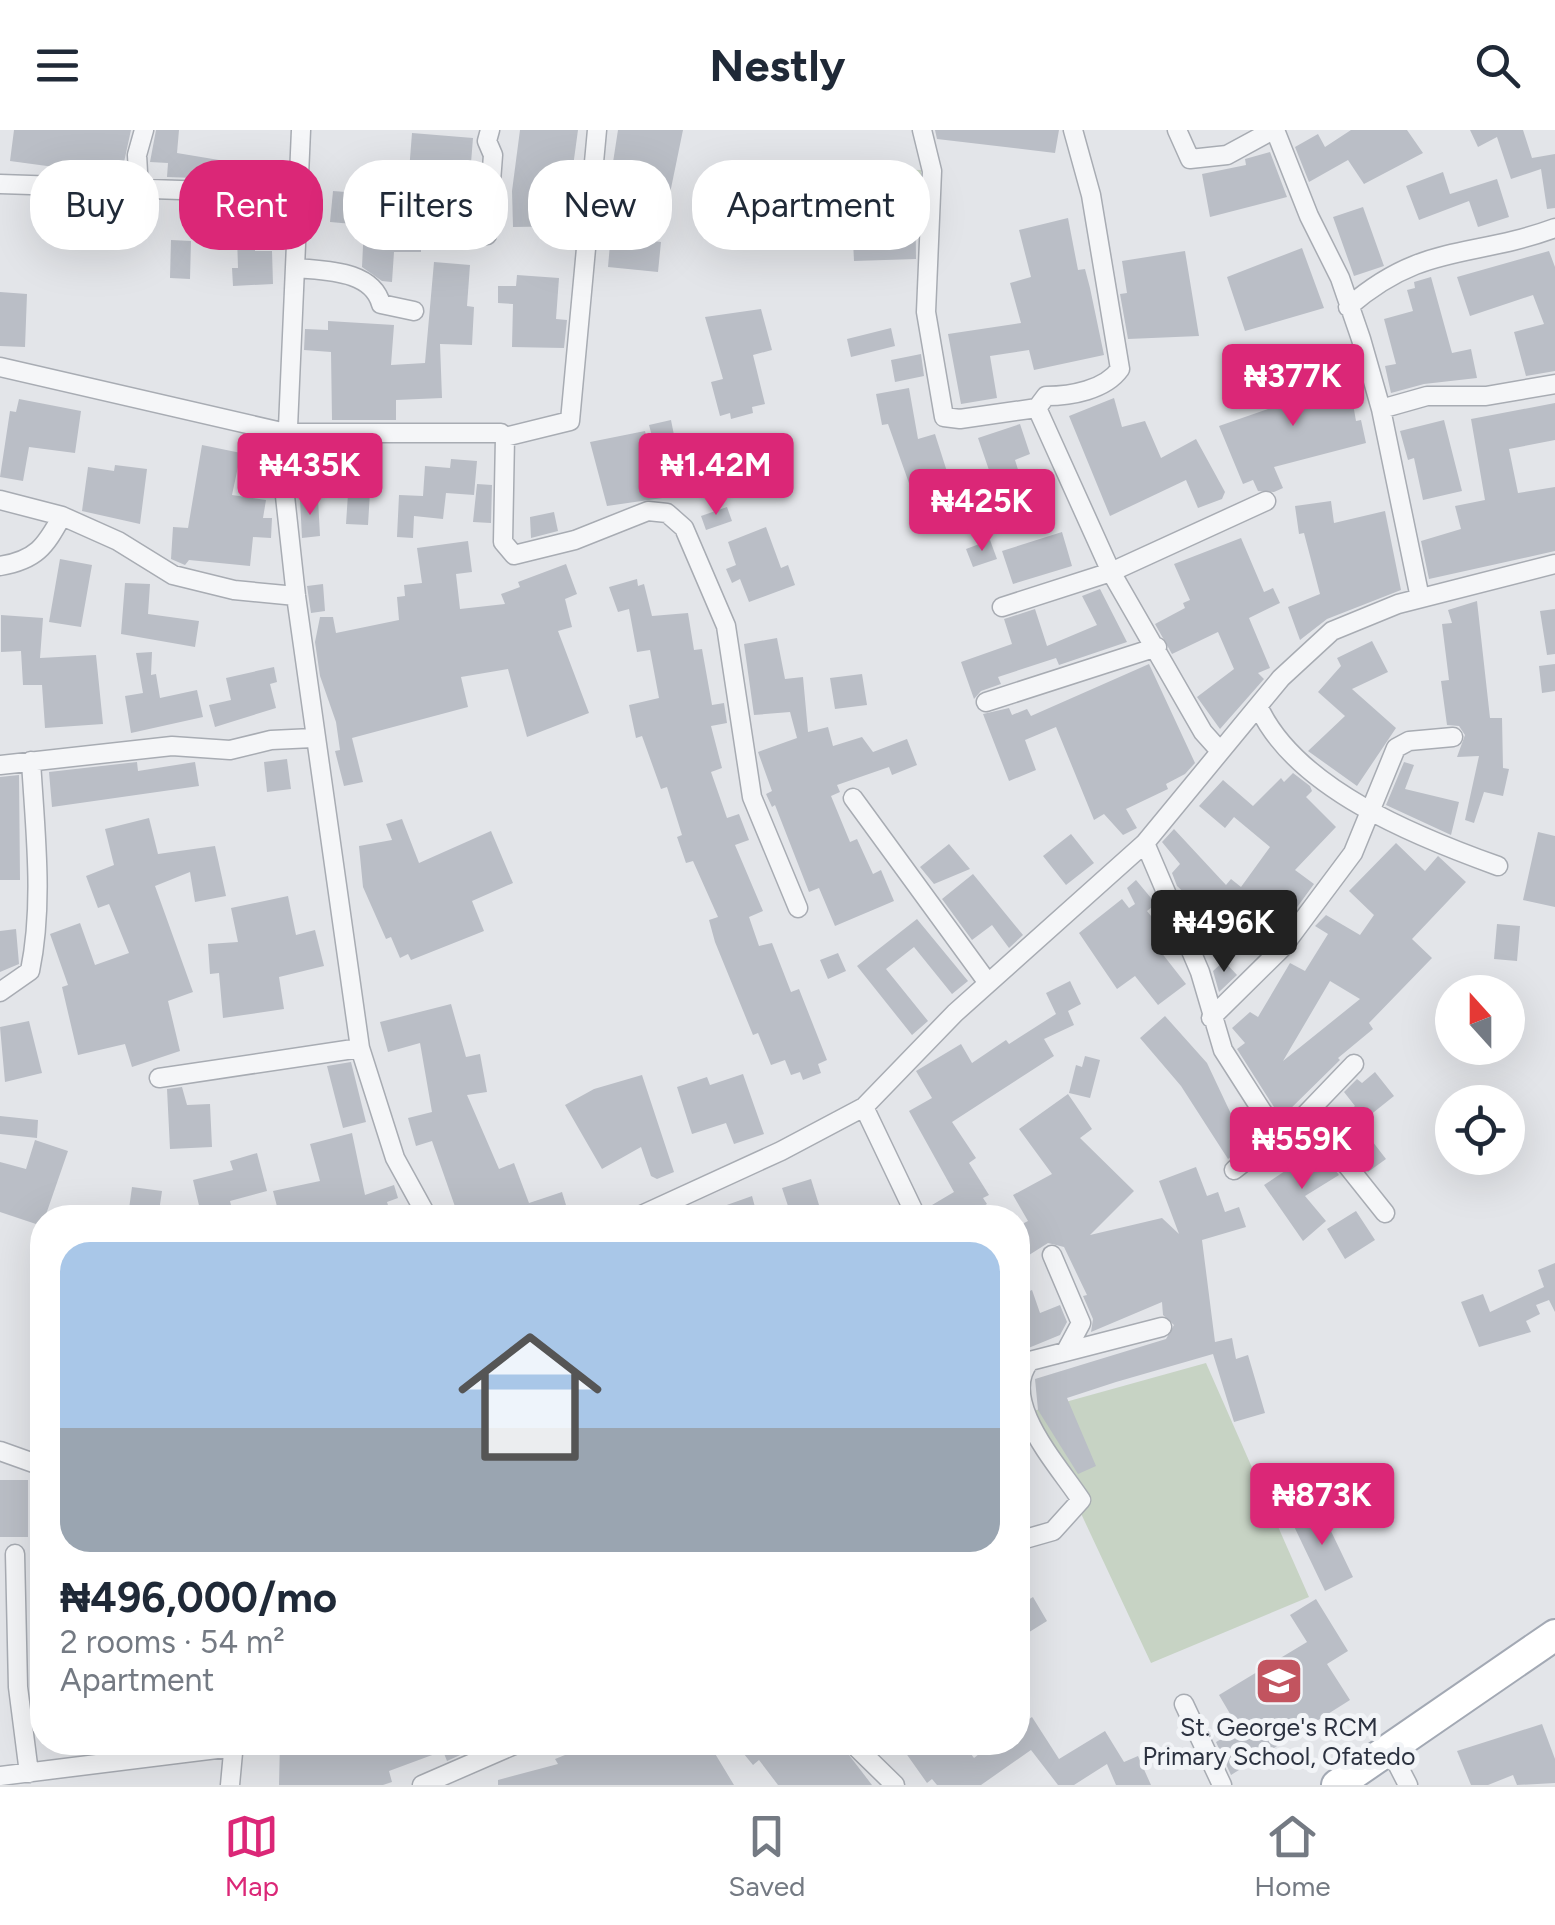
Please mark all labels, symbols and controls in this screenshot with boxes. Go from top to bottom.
icon: menu [30,38,85,93]
text: Nestly [710,38,845,92]
icon: search [1470,38,1525,93]
chip: Buy [30,160,159,250]
chip: Rent [179,160,323,250]
chip: Filters [343,160,508,250]
chip: New [528,160,672,250]
chip: Apartment [692,160,930,250]
pin: ₦377K [1223,344,1363,429]
text: ₦377K [1244,357,1342,395]
pin: ₦435K [240,433,380,518]
pin: ₦1.42M [635,433,797,518]
text: ₦435K [259,446,361,484]
text: ₦1.42M [661,446,771,484]
pin: ₦425K [912,469,1052,554]
text: ₦425K [931,482,1033,520]
pin: ₦496K [1154,890,1294,975]
text: ₦496K [1173,903,1275,941]
north arrow [1435,975,1525,1065]
map controls [1435,975,1525,1175]
button: locate [1435,1085,1525,1175]
pin: ₦559K [1232,1107,1372,1192]
text: ₦559K [1252,1120,1352,1158]
icon: home [440,1307,620,1487]
pin: ₦873K [1252,1463,1392,1548]
text: ₦873K [1272,1476,1372,1514]
text: ₦496,000/mo [60,1572,337,1623]
text: 2 rooms · 54 m² [60,1623,285,1661]
school or university icon: St. George's RCM Primary School, Ofatedo [1253,1655,1305,1707]
text: Apartment [60,1661,214,1699]
place label: St. George's RCM Primary School, Ofatedo [1142,1712,1416,1771]
tab: Map [224,1809,279,1903]
tab: Saved [728,1809,805,1903]
tab: Home [1254,1809,1331,1903]

